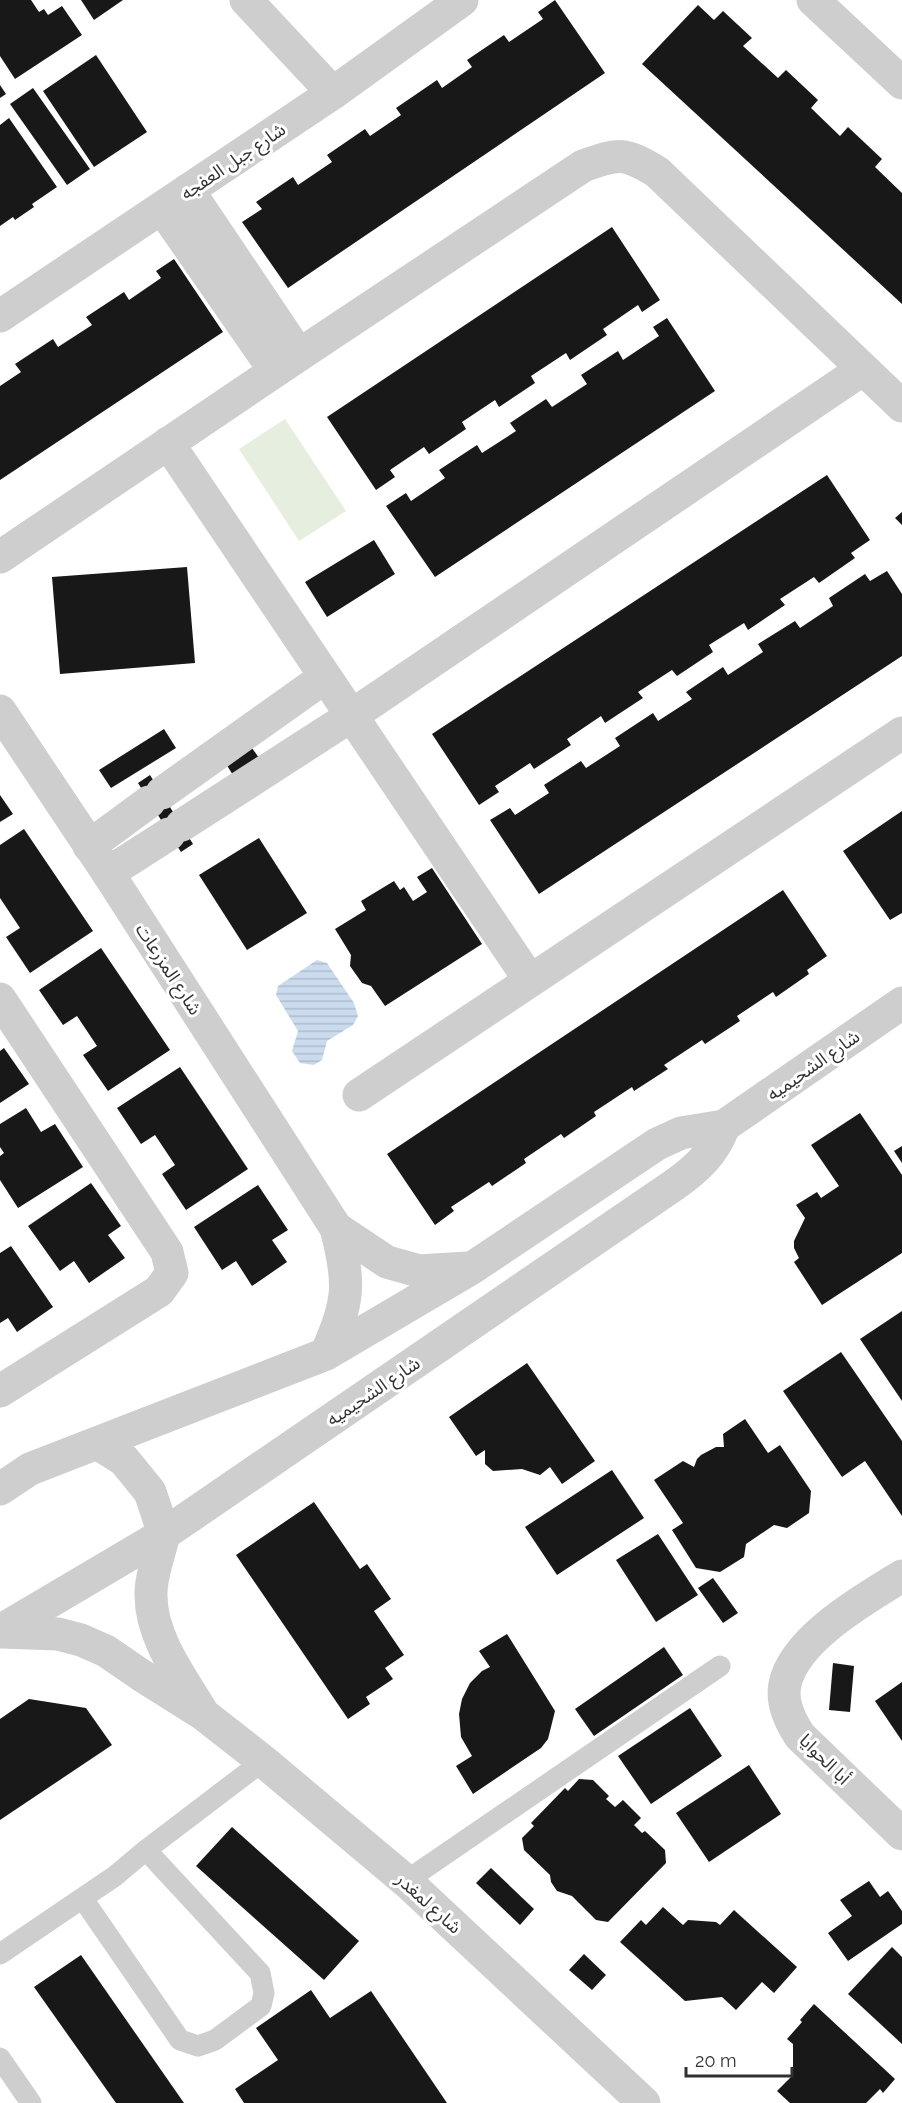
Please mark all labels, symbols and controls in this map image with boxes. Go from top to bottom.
street label: شارع جبل العفجه [177,118,292,207]
street label: شارع المزرعات [128,919,206,1021]
street label: شارع الشحيميه [763,1025,866,1108]
street label: شارع الشحيميه [322,1352,426,1433]
street label: أبا الحوايا [795,1729,855,1789]
street label: شارع لمغدر [389,1868,466,1941]
scale bar [686,2040,792,2078]
text: 20 m [695,2050,737,2071]

